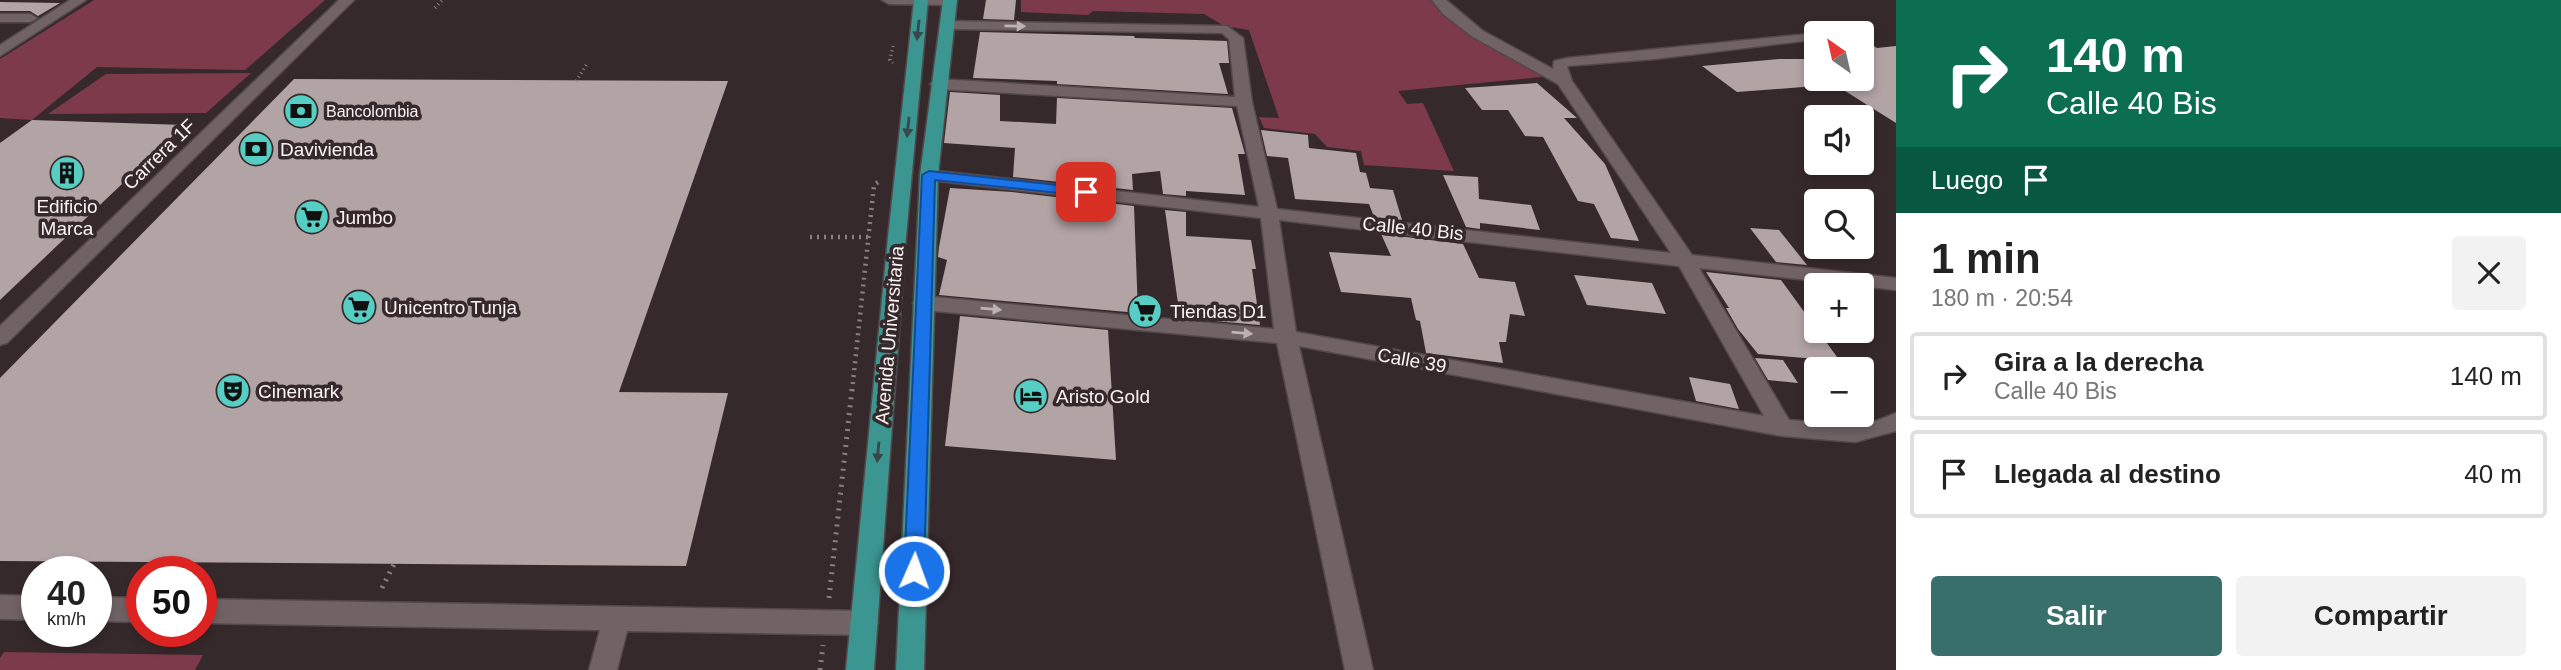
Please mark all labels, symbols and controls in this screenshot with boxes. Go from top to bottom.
one-way arrow [912,19,923,41]
one-way arrow [1004,20,1026,32]
north arrow [1804,21,1874,91]
map controls [1804,21,1874,427]
icon: right [1931,28,2022,119]
text: 140 m [2046,28,2185,82]
text: Calle 40 Bis [2046,85,2217,121]
bank icon: Bancolombia [282,92,320,130]
place label: Bancolombia [326,103,419,120]
button: sound [1804,105,1874,175]
street label: Carrera 1F [119,115,200,194]
one-way arrow [902,117,913,139]
bank icon: Davivienda [237,130,275,168]
place label: Davivienda [280,139,374,160]
building icon: Edificio Marca [48,154,86,192]
icon: arrive [2017,161,2055,199]
pin [1056,162,1116,222]
text: Luego [1931,165,2003,195]
icon: arrive [1067,173,1105,211]
button: search [1804,189,1874,259]
place label: Edificio Marca [36,196,98,239]
supermarket icon: Jumbo [293,198,331,236]
place label: Jumbo [336,207,393,228]
street label: Calle 40 Bis [1361,213,1464,244]
text: 1 min [1931,235,2041,282]
button: close [2452,236,2526,310]
street label: Avenida Universitaria [871,244,908,425]
button: + [1804,273,1874,343]
text: 180 m · 20:54 [1931,285,2073,311]
supermarket icon: Unicentro Tunja [340,288,378,326]
supermarket icon: Tiendas D1 [1126,292,1164,330]
place label: Unicentro Tunja [384,297,518,318]
place label: Tiendas D1 [1170,301,1266,322]
one-way arrow [980,304,1002,315]
one-way arrow [1231,328,1253,339]
street label: Calle 39 [1376,344,1448,377]
text: Gira a la derecha [1994,347,2204,377]
button: − [1804,357,1874,427]
icon: right [1935,357,1973,395]
text: 140 m [2450,361,2522,391]
theatre icon: Cinemark [214,372,252,410]
hotel icon: Aristo Gold [1012,377,1050,415]
text: Calle 40 Bis [1994,378,2117,404]
place label: Cinemark [258,381,340,402]
place label: Aristo Gold [1056,386,1150,407]
one-way arrow [872,441,883,463]
icon: arrive [1935,455,1973,493]
text: Llegada al destino [1994,459,2221,489]
text: 40 m [2464,459,2522,489]
position arrow [877,534,951,608]
speed limit sign: 50 [126,556,217,647]
text: 40 [47,573,86,612]
button: Salir [1931,576,2222,656]
button: Compartir [2236,576,2526,656]
text: km/h [47,609,86,629]

